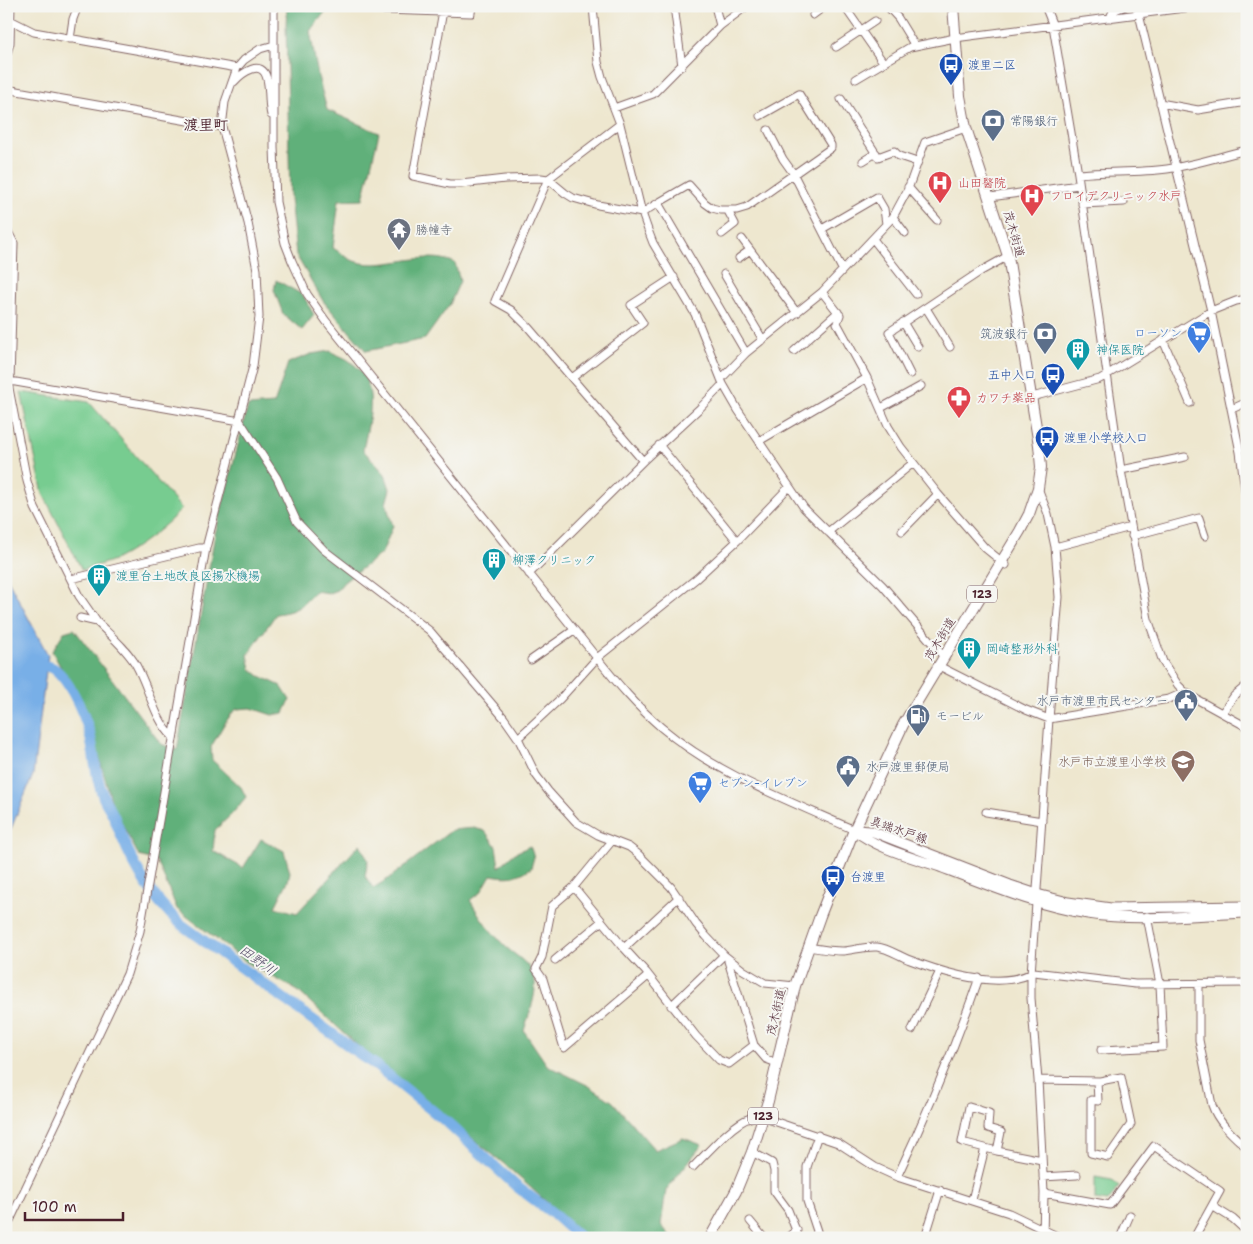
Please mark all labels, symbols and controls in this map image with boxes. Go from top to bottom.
bus stop icon: 渡里二区 [938,52,964,86]
place label: 渡里二区 [968,57,1016,73]
bank icon: 常陽銀行 [980,108,1006,142]
place label: 常陽銀行 [1010,113,1058,129]
district label: 渡里町 [183,115,229,135]
hospital icon: 山田醫院 [927,170,953,204]
place label: 山田醫院 [958,175,1006,191]
hospital icon: フロイデクリニック水戸 [1019,183,1045,217]
place label: フロイデクリニック水戸 [1050,188,1182,204]
street label: 茂木街道 [1000,209,1028,259]
temple icon: 勝幢寺 [386,217,412,251]
place label: 勝幢寺 [416,222,452,238]
supermarket icon: ローソン [1186,320,1212,354]
bank icon: 筑波銀行 [1032,321,1058,355]
place label: ローソン [1134,325,1182,341]
place label: 筑波銀行 [980,326,1028,342]
building icon: 神保医院 [1065,337,1091,371]
place label: 神保医院 [1096,342,1144,358]
bus stop icon: 五中入口 [1040,362,1066,396]
place label: 五中入口 [988,367,1036,383]
pharmacy icon: カワチ薬品 [946,385,972,419]
place label: カワチ薬品 [976,390,1036,406]
bus stop icon: 渡里小学校入口 [1034,425,1060,459]
place label: 渡里小学校入口 [1064,430,1148,446]
building icon: 柳澤クリニック [481,547,507,581]
place label: 柳澤クリニック [512,552,596,568]
building icon: 渡里台土地改良区揚水機場 [86,563,112,597]
place label: 渡里台土地改良区揚水機場 [116,568,260,584]
road number: 123 [967,586,997,602]
street label: 茂木街道 [921,614,959,664]
building icon: 岡崎整形外科 [956,636,982,670]
place label: 岡崎整形外科 [986,641,1058,657]
public building icon: 水戸市渡里市民センター [1173,688,1199,722]
place label: 水戸市渡里市民センター [1036,693,1168,709]
fuel station icon: モービル [905,703,931,737]
place label: モービル [936,708,984,724]
school or university icon: 水戸市立渡里小学校 [1170,749,1196,783]
public building icon: 水戸渡里郵便局 [835,754,861,788]
place label: 水戸市立渡里小学校 [1058,754,1166,770]
place label: 水戸渡里郵便局 [866,759,950,775]
supermarket icon: セブン-イレブン [687,770,713,804]
place label: セブン-イレブン [718,775,808,791]
street label: 真端水戸線 [868,813,930,847]
bus stop icon: 台渡里 [820,864,846,898]
place label: 台渡里 [850,869,886,885]
water label: 田野川 [236,940,280,980]
street label: 茂木街道 [763,987,789,1037]
road number: 123 [748,1108,778,1124]
scale bar [25,1189,122,1221]
text: 100 m [32,1197,77,1217]

